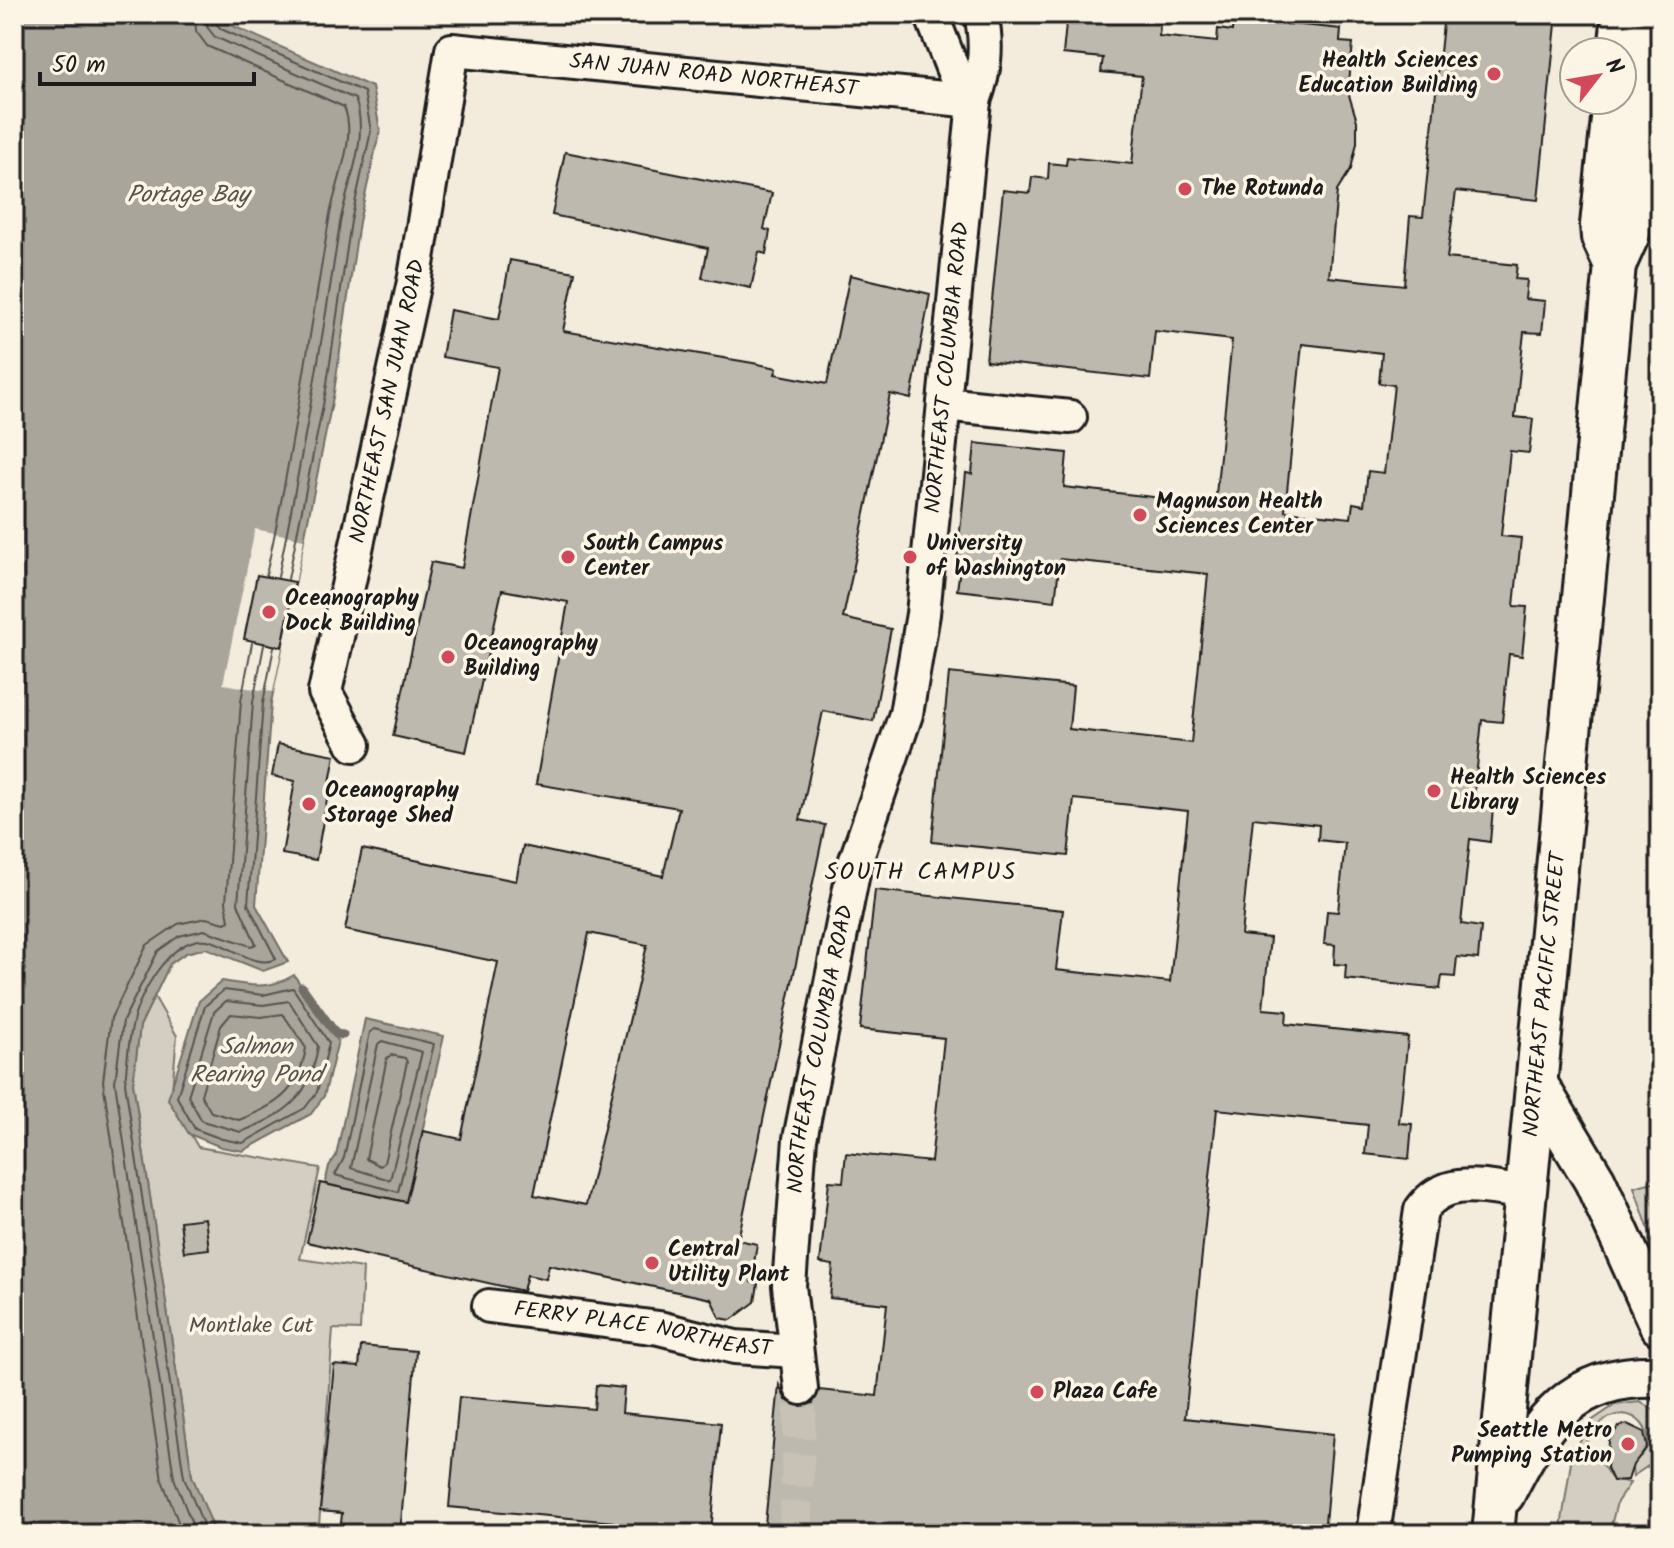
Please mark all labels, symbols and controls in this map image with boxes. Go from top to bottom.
scale bar [40,36,254,86]
north arrow [1558,36,1638,116]
street label: SAN JUAN ROAD NORTHEAST [568,44,862,107]
place label: Health Sciences Education Building [1299,44,1479,104]
text: 50 m [52,46,106,85]
text: N [1594,52,1632,82]
marker: Health Sciences Education Building [1485,65,1503,83]
place label: The Rotunda [1201,172,1324,207]
water label: Portage Bay [127,176,253,215]
marker: The Rotunda [1176,180,1194,198]
street label: NORTHEAST COLUMBIA ROAD [916,220,979,515]
street label: NORTHEAST SAN JUAN ROAD [340,257,435,546]
place label: Magnuson Health Sciences Center [1156,485,1323,545]
marker: Magnuson Health Sciences Center [1131,506,1149,524]
place label: South Campus Center [584,527,724,587]
place label: University of Washington [926,527,1066,587]
marker: South Campus Center [559,548,577,566]
marker: University of Washington [901,548,919,566]
place label: Oceanography Dock Building [285,582,420,642]
marker: Oceanography Dock Building [260,603,278,621]
place label: Oceanography Building [464,627,599,687]
marker: Oceanography Building [439,648,457,666]
place label: Health Sciences Library [1450,761,1607,821]
place label: Oceanography Storage Shed [325,774,460,834]
marker: Health Sciences Library [1425,782,1443,800]
marker: Oceanography Storage Shed [300,795,318,813]
street label: NORTHEAST PACIFIC STREET [1514,848,1576,1138]
district label: SOUTH CAMPUS [825,853,1017,892]
street label: NORTHEAST COLUMBIA ROAD [778,902,864,1195]
water label: Salmon Rearing Pond [190,1028,327,1095]
place label: Central Utility Plant [668,1233,790,1293]
marker: Central Utility Plant [643,1254,661,1272]
street label: FERRY PLACE NORTHEAST [512,1292,775,1367]
park label: Montlake Cut [189,1309,314,1344]
place label: Plaza Cafe [1053,1375,1158,1410]
marker: Plaza Cafe [1028,1383,1046,1401]
place label: Seattle Metro Pumping Station [1451,1414,1612,1474]
marker: Seattle Metro Pumping Station [1619,1435,1637,1453]

